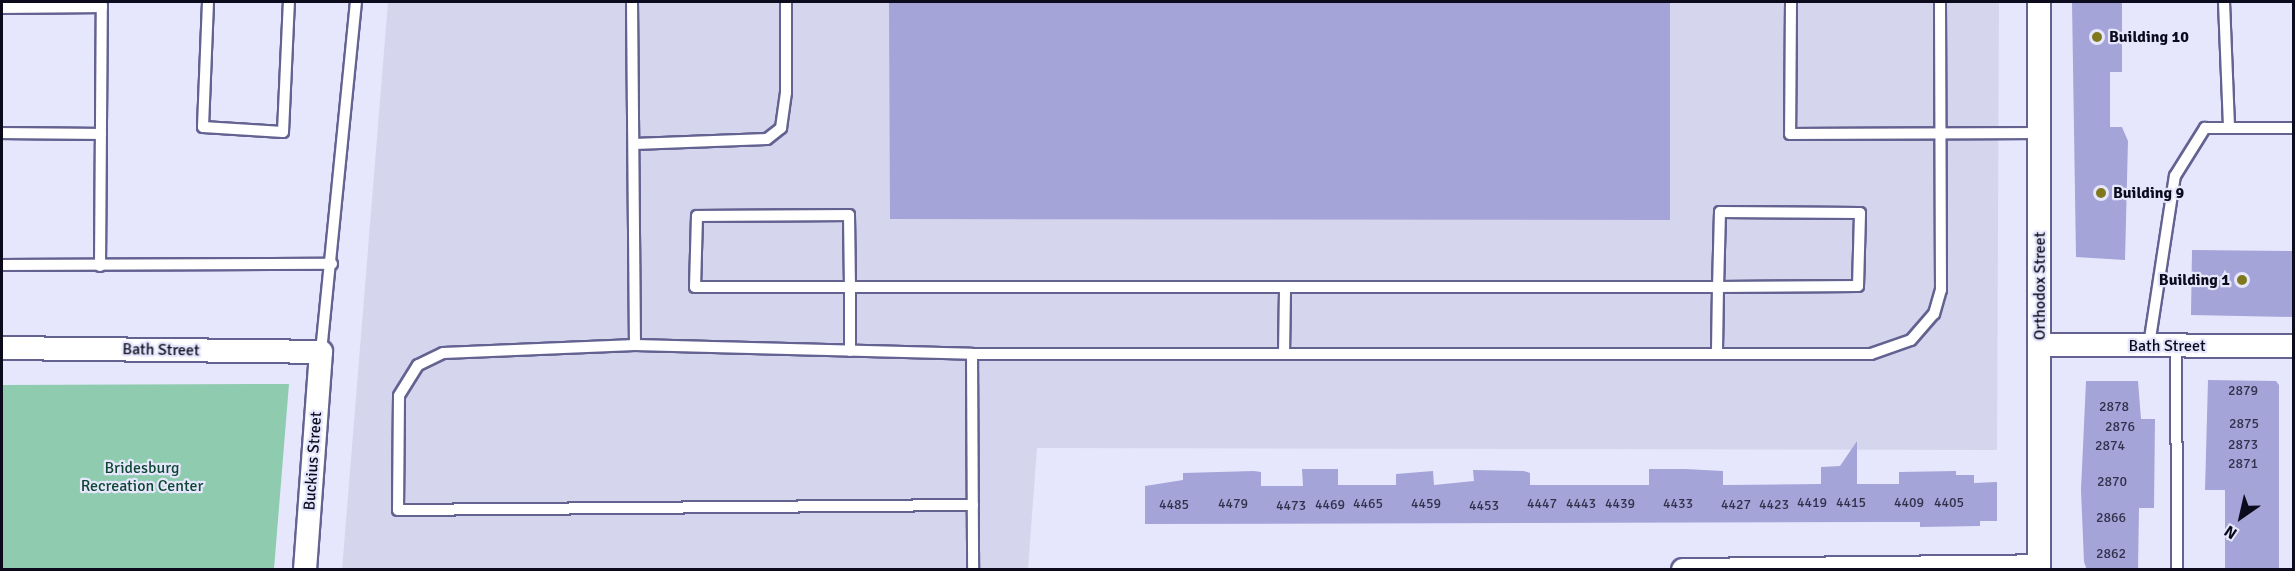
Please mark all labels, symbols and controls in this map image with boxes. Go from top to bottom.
place label: Building 10 [2109,27,2189,47]
marker: Building 10 [2090,30,2104,44]
place label: Building 9 [2113,183,2184,203]
marker: Building 9 [2094,186,2108,200]
street label: Orthodox Street [2030,232,2050,340]
place label: Building 1 [2159,270,2230,290]
marker: Building 1 [2235,273,2249,287]
street label: Bath Street [2128,336,2206,356]
street label: Bath Street [122,340,200,360]
house number: 2879 [2228,383,2258,399]
house number: 2878 [2099,399,2129,415]
street label: Buckius Street [300,411,326,511]
house number: 2875 [2229,416,2259,432]
house number: 2876 [2105,419,2135,435]
house number: 2873 [2228,437,2258,453]
house number: 2874 [2095,438,2125,454]
house number: 2871 [2228,456,2258,472]
park label: Bridesburg Recreation Center [81,458,203,496]
house number: 2870 [2097,474,2127,490]
north arrow [2211,487,2271,547]
house number: 4419 [1797,495,1827,511]
house number: 4415 [1836,495,1866,511]
house number: 4409 [1894,495,1924,511]
house number: 4405 [1934,495,1964,511]
house number: 4479 [1218,496,1248,512]
house number: 4465 [1353,496,1383,512]
house number: 4459 [1411,496,1441,512]
house number: 4447 [1527,496,1557,512]
house number: 4443 [1566,496,1596,512]
house number: 4439 [1605,496,1635,512]
house number: 4433 [1663,496,1693,512]
house number: 4485 [1159,497,1189,513]
house number: 4469 [1315,497,1345,513]
house number: 4427 [1721,497,1751,513]
house number: 4423 [1759,497,1789,513]
house number: 4473 [1276,498,1306,514]
house number: 4453 [1469,498,1499,514]
house number: 2866 [2096,510,2126,526]
text: N [2221,521,2241,543]
house number: 2862 [2096,546,2126,562]

